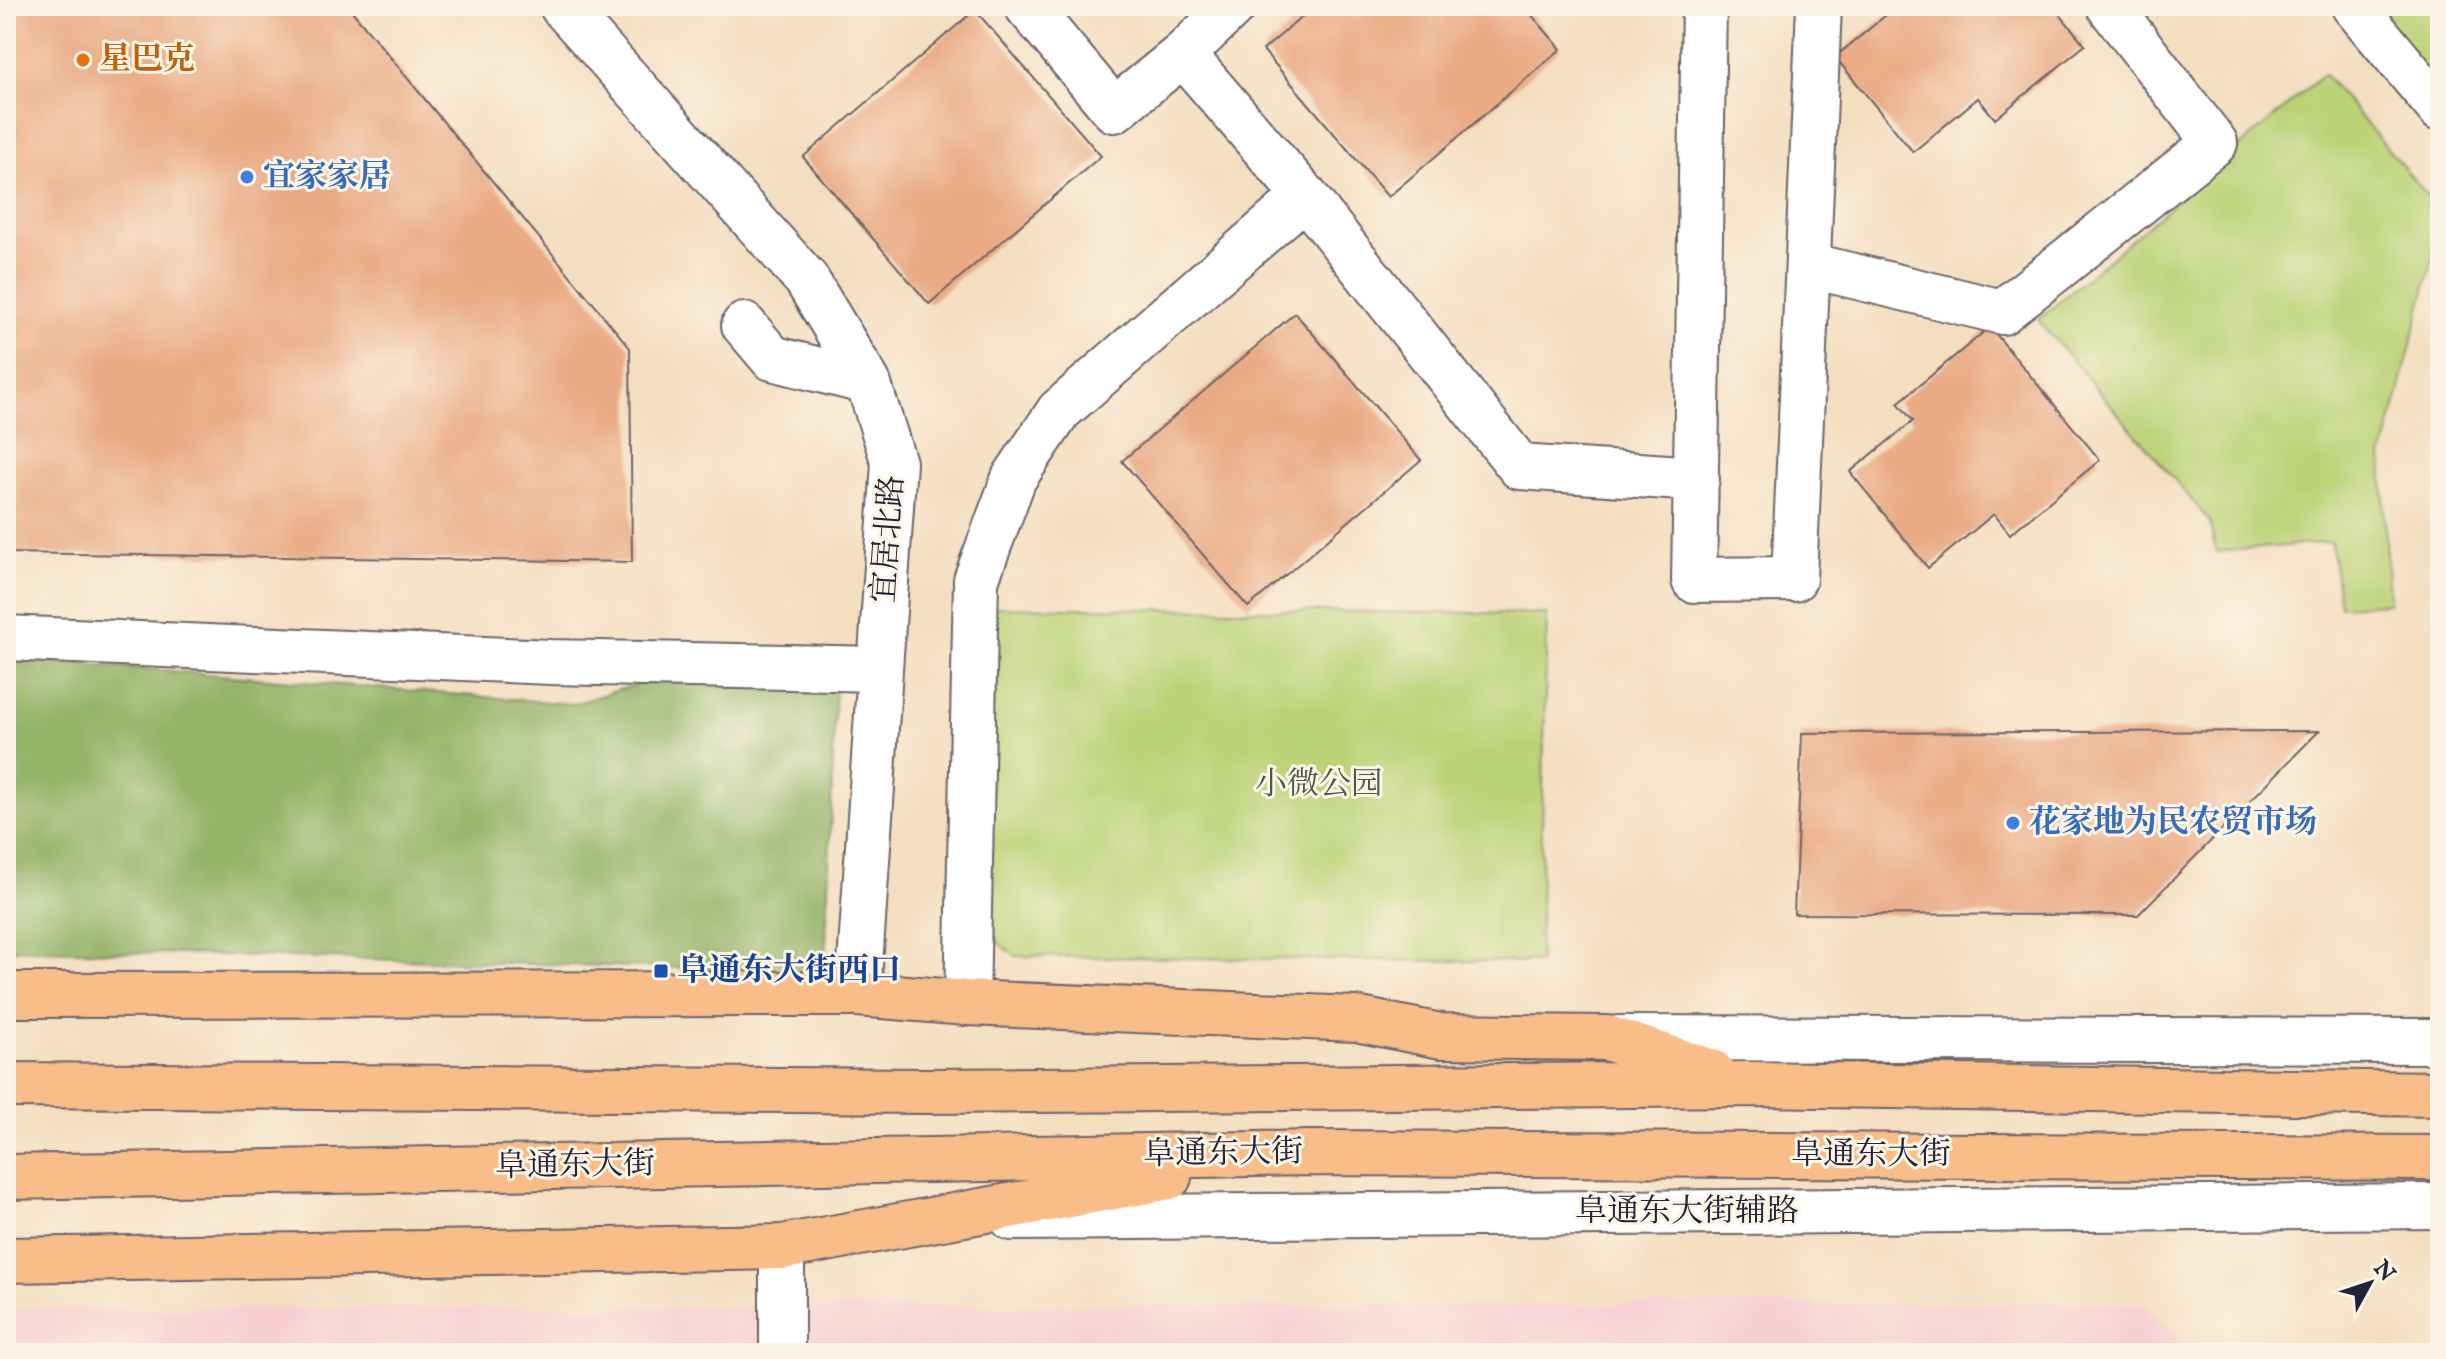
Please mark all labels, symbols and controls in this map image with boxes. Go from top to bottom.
place label: 星巴克 [99,40,195,81]
marker: 星巴克 [74,51,92,69]
place label: 宜家家居 [263,157,391,198]
marker: 宜家家居 [238,168,256,186]
street label: 宜居北路 [864,474,914,604]
park label: 小微公园 [1255,765,1383,806]
place label: 花家地为民农贸市场 [2029,803,2317,844]
marker: 花家地为民农贸市场 [2004,814,2022,832]
place label: 阜通东大街西口 [677,951,901,992]
marker: 阜通东大街西口 [652,962,670,980]
street label: 阜通东大街 [1143,1132,1303,1176]
street label: 阜通东大街 [1791,1135,1951,1176]
street label: 阜通东大街 [495,1144,655,1188]
street label: 阜通东大街辅路 [1575,1192,1799,1233]
north arrow [2330,1243,2410,1323]
text: N [2366,1254,2401,1288]

